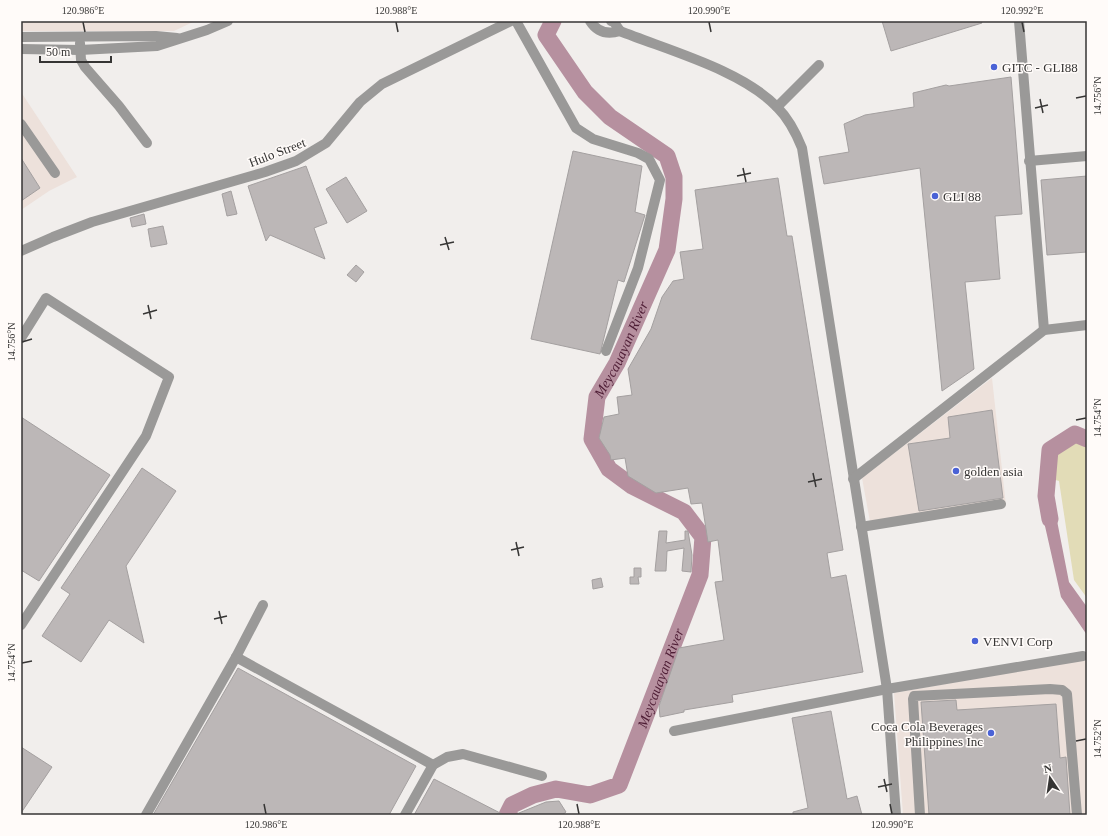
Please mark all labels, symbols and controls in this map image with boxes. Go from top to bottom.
text: 120.986°E [62,5,104,16]
text: 120.988°E [375,5,417,16]
text: 120.990°E [688,5,730,16]
text: 120.992°E [1001,5,1043,16]
scale bar [40,38,111,64]
text: 50 m [46,45,71,59]
place label: GITC - GLI88 [1002,60,1078,75]
marker: GITC - GLI88 [989,62,999,72]
text: 14.756°N [1092,77,1103,115]
street label: Hulo Street [247,135,308,170]
place label: GLI 88 [943,189,981,204]
marker: GLI 88 [930,191,940,201]
water label: Meycauayan River [591,299,652,401]
text: 14.756°N [6,323,17,361]
text: 14.754°N [1092,399,1103,437]
place label: golden asia [964,464,1023,479]
marker: golden asia [951,466,961,476]
water label: Meycauayan River [634,626,687,731]
place label: VENVI Corp [983,634,1053,649]
marker: VENVI Corp [970,636,980,646]
text: 14.754°N [6,644,17,682]
place label: Coca Cola Beverages Philippines Inc [871,719,983,749]
text: 14.752°N [1092,720,1103,758]
marker: Coca Cola Beverages Philippines Inc [986,728,996,738]
north arrow [1030,758,1070,798]
text: N [1043,762,1053,775]
text: 120.986°E [245,819,287,830]
text: 120.988°E [558,819,600,830]
text: 120.990°E [871,819,913,830]

